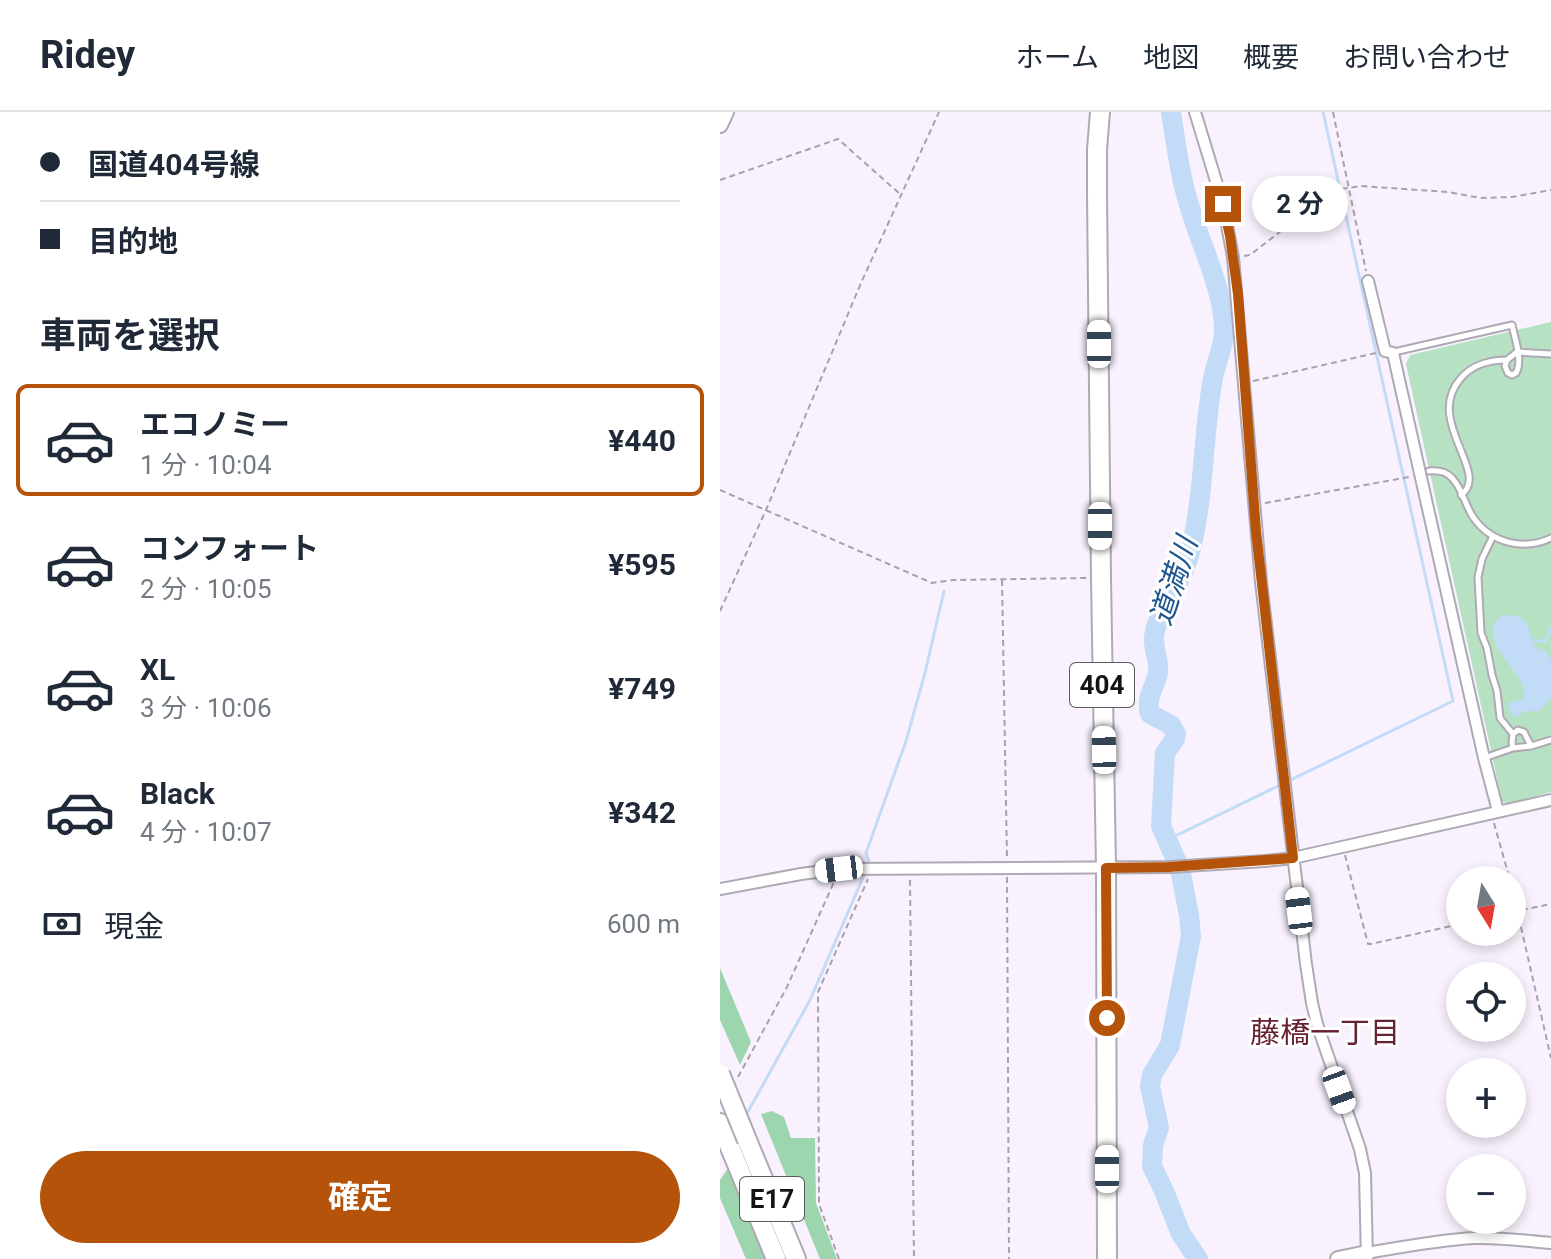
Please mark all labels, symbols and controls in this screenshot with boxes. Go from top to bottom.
text: Ridey [40,33,135,77]
text: ホーム [1016,41,1099,74]
text: 地図 [1143,41,1199,74]
text: 概要 [1243,41,1299,74]
text: お問い合わせ [1343,41,1511,74]
text: 国道404号線 [88,147,260,182]
callout: 2 分 [1251,176,1347,232]
route end [1205,186,1241,222]
text: 2 分 [1276,189,1324,219]
text: 目的地 [88,224,178,259]
text: 車両を選択 [40,315,220,357]
car [1087,320,1111,368]
icon: car [44,404,116,476]
text: エコノミー [140,407,290,442]
text: ¥440 [608,423,676,458]
text: 1 分 · 10:04 [140,450,272,480]
car [1088,502,1112,550]
icon: car [44,528,116,600]
water label: 道満川 [1143,530,1205,629]
text: コンフォート [140,531,319,566]
text: ¥595 [608,547,676,582]
text: 2 分 · 10:05 [140,574,272,604]
icon: car [44,652,116,724]
text: XL [140,652,175,687]
road number: 404 [1070,663,1134,707]
text: ¥749 [608,671,676,706]
text: 3 分 · 10:06 [140,693,272,723]
car [1092,726,1116,774]
icon: car [44,776,116,848]
text: Black [140,776,215,811]
text: ¥342 [608,795,676,830]
text: 4 分 · 10:07 [140,817,272,847]
car [814,854,864,884]
north arrow [1446,866,1526,946]
map controls [1446,866,1526,1234]
car [1284,886,1314,936]
icon: cash [40,902,84,946]
text: 現金 [104,909,164,944]
text: 600 m [607,909,680,939]
button: locate [1446,962,1526,1042]
route start [1089,1000,1125,1036]
district label: 藤橋一丁目 [1250,1015,1400,1050]
button: + [1446,1058,1526,1138]
car [1320,1063,1358,1117]
car [1095,1145,1119,1193]
button: 確定 [40,1151,680,1243]
button: − [1446,1154,1526,1234]
road number: E17 [740,1177,804,1221]

